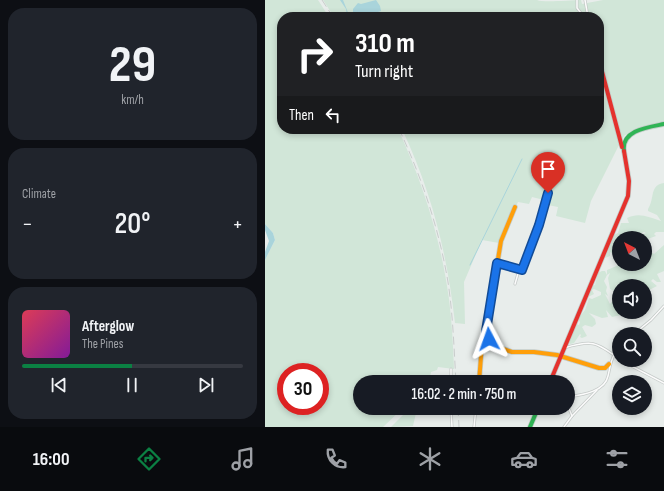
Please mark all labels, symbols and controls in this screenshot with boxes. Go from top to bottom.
text: 310 m [355,27,415,60]
icon: right [289,28,341,80]
text: 29 [109,34,156,97]
text: Turn right [355,61,413,82]
text: km/h [121,92,144,108]
icon: left [322,104,344,126]
text: Then [289,106,314,125]
pin [531,152,565,193]
icon: arrive [537,158,559,180]
text: Climate [22,186,56,202]
text: 20° [115,206,150,242]
text: − [22,211,33,238]
text: + [232,211,243,238]
north arrow [612,231,652,271]
map controls [612,231,652,415]
button: sound [612,279,652,319]
text: Afterglow [82,317,134,336]
position arrow [468,318,510,360]
button: search [612,327,652,367]
text: The Pines [82,336,123,352]
speed limit sign: 30 [277,363,329,415]
icon: previous [48,374,70,396]
icon: pause [121,374,143,396]
icon: next [195,374,217,396]
button: layers [612,375,652,415]
text: 16:02 · 2 min · 750 m [412,385,516,404]
icon: directions [135,445,163,473]
icon: music [229,445,257,473]
icon: phone [322,445,350,473]
icon: climate [416,445,444,473]
icon: car [510,445,538,473]
icon: filters [603,445,631,473]
text: 16:00 [33,449,70,470]

